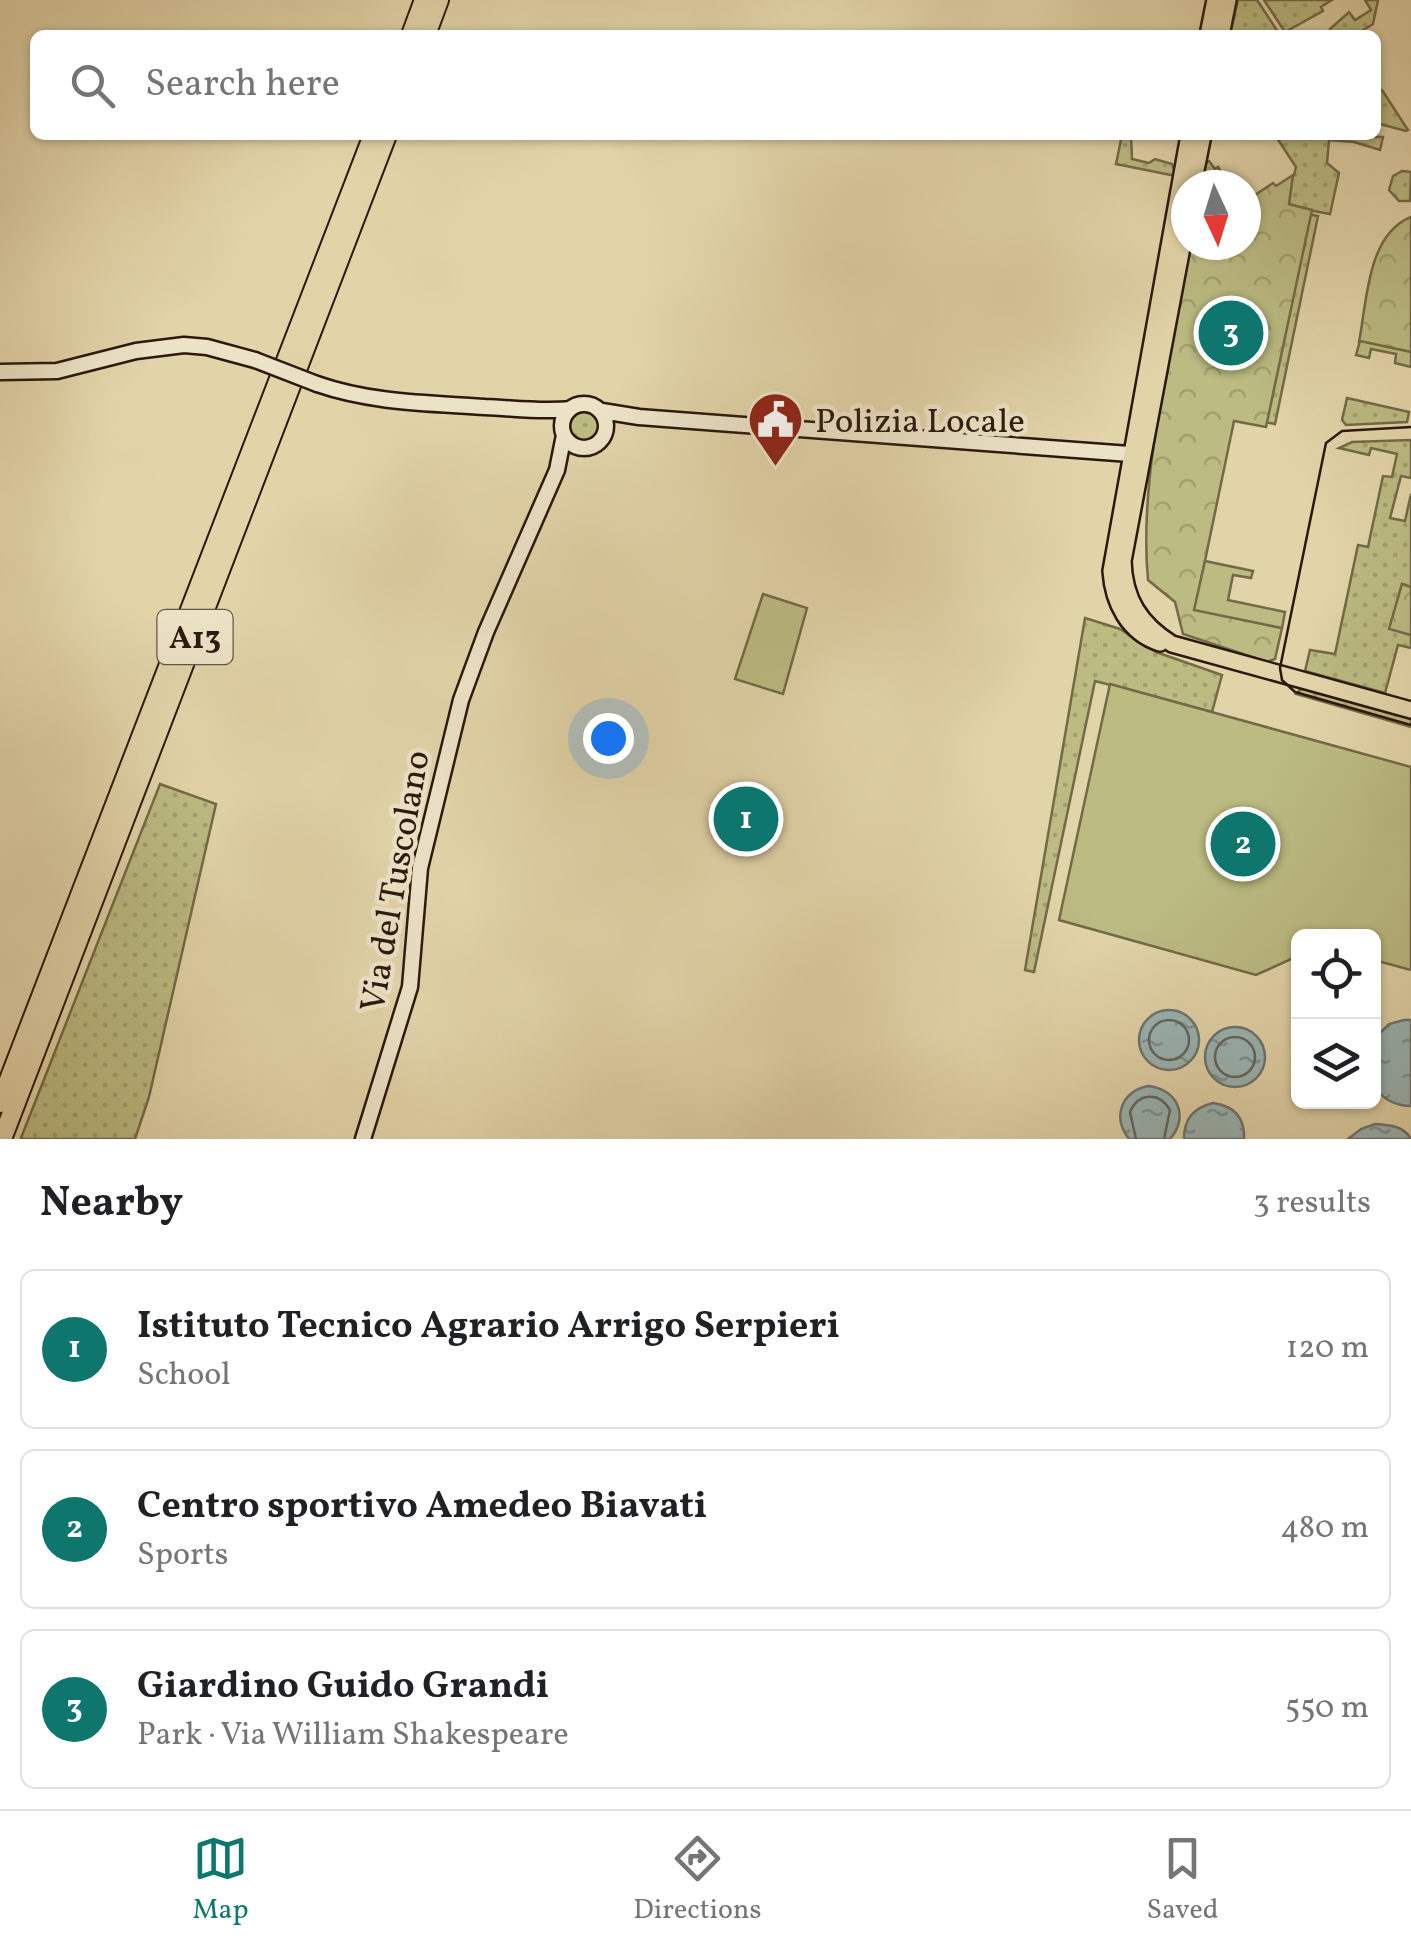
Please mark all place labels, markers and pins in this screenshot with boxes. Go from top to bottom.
pin: 3 [1198,296,1264,370]
public building icon: Polizia Locale [746,390,806,469]
place label: Polizia Locale [815,399,1025,447]
pin: 1 [714,782,778,856]
pin: 2 [1210,806,1276,882]

